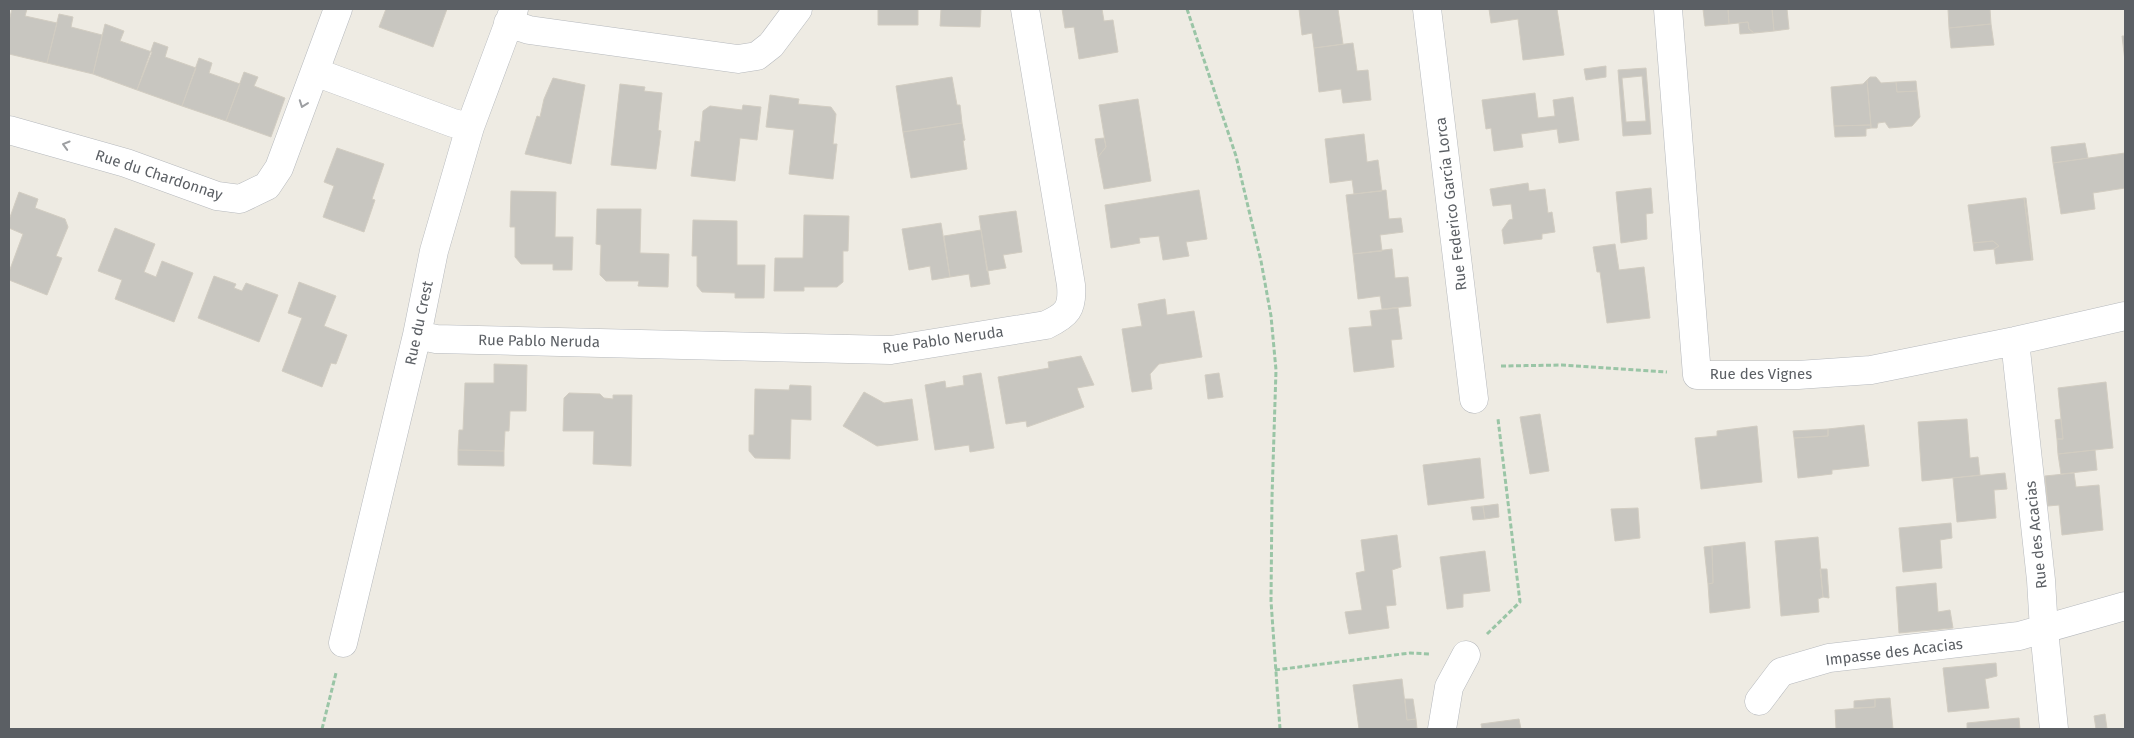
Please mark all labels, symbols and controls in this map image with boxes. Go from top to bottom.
one-way arrow [299,99,309,108]
street label: Rue Federico García Lorca [1431,116,1471,292]
one-way arrow [63,141,71,151]
street label: Rue du Chardonnay [93,146,226,204]
street label: Rue du Crest [401,279,437,367]
street label: Rue Pablo Neruda [881,323,1005,357]
street label: Rue Pablo Neruda [478,331,600,351]
street label: Rue des Vignes [1710,365,1812,383]
street label: Rue des Acacias [2021,480,2051,590]
street label: Impasse des Acacias [1824,635,1964,669]

